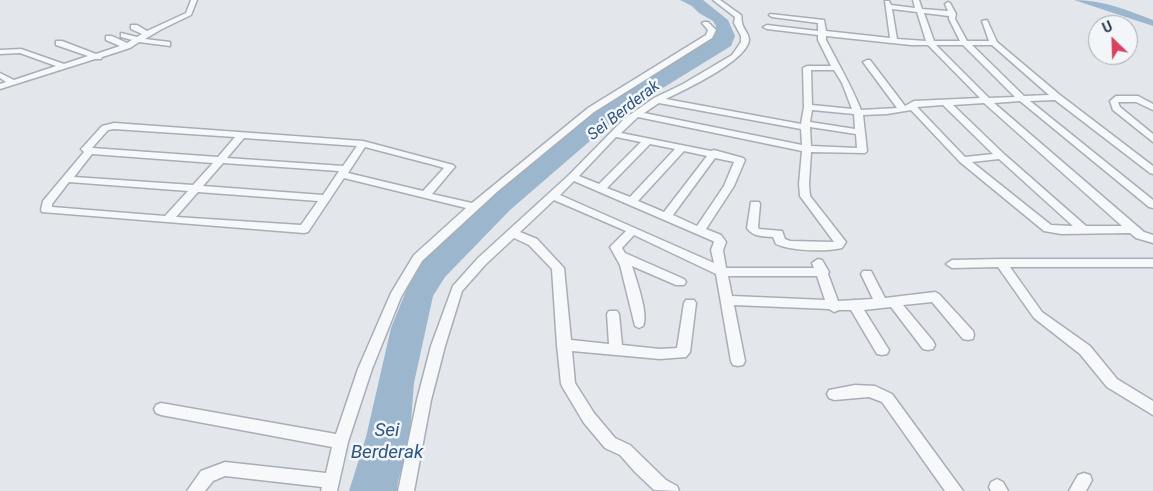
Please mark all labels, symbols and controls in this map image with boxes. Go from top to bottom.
north arrow [1088,15,1138,65]
text: U [1100,18,1115,36]
water label: Sei Berderak [584,77,664,145]
water label: Sei Berderak [351,420,423,464]

